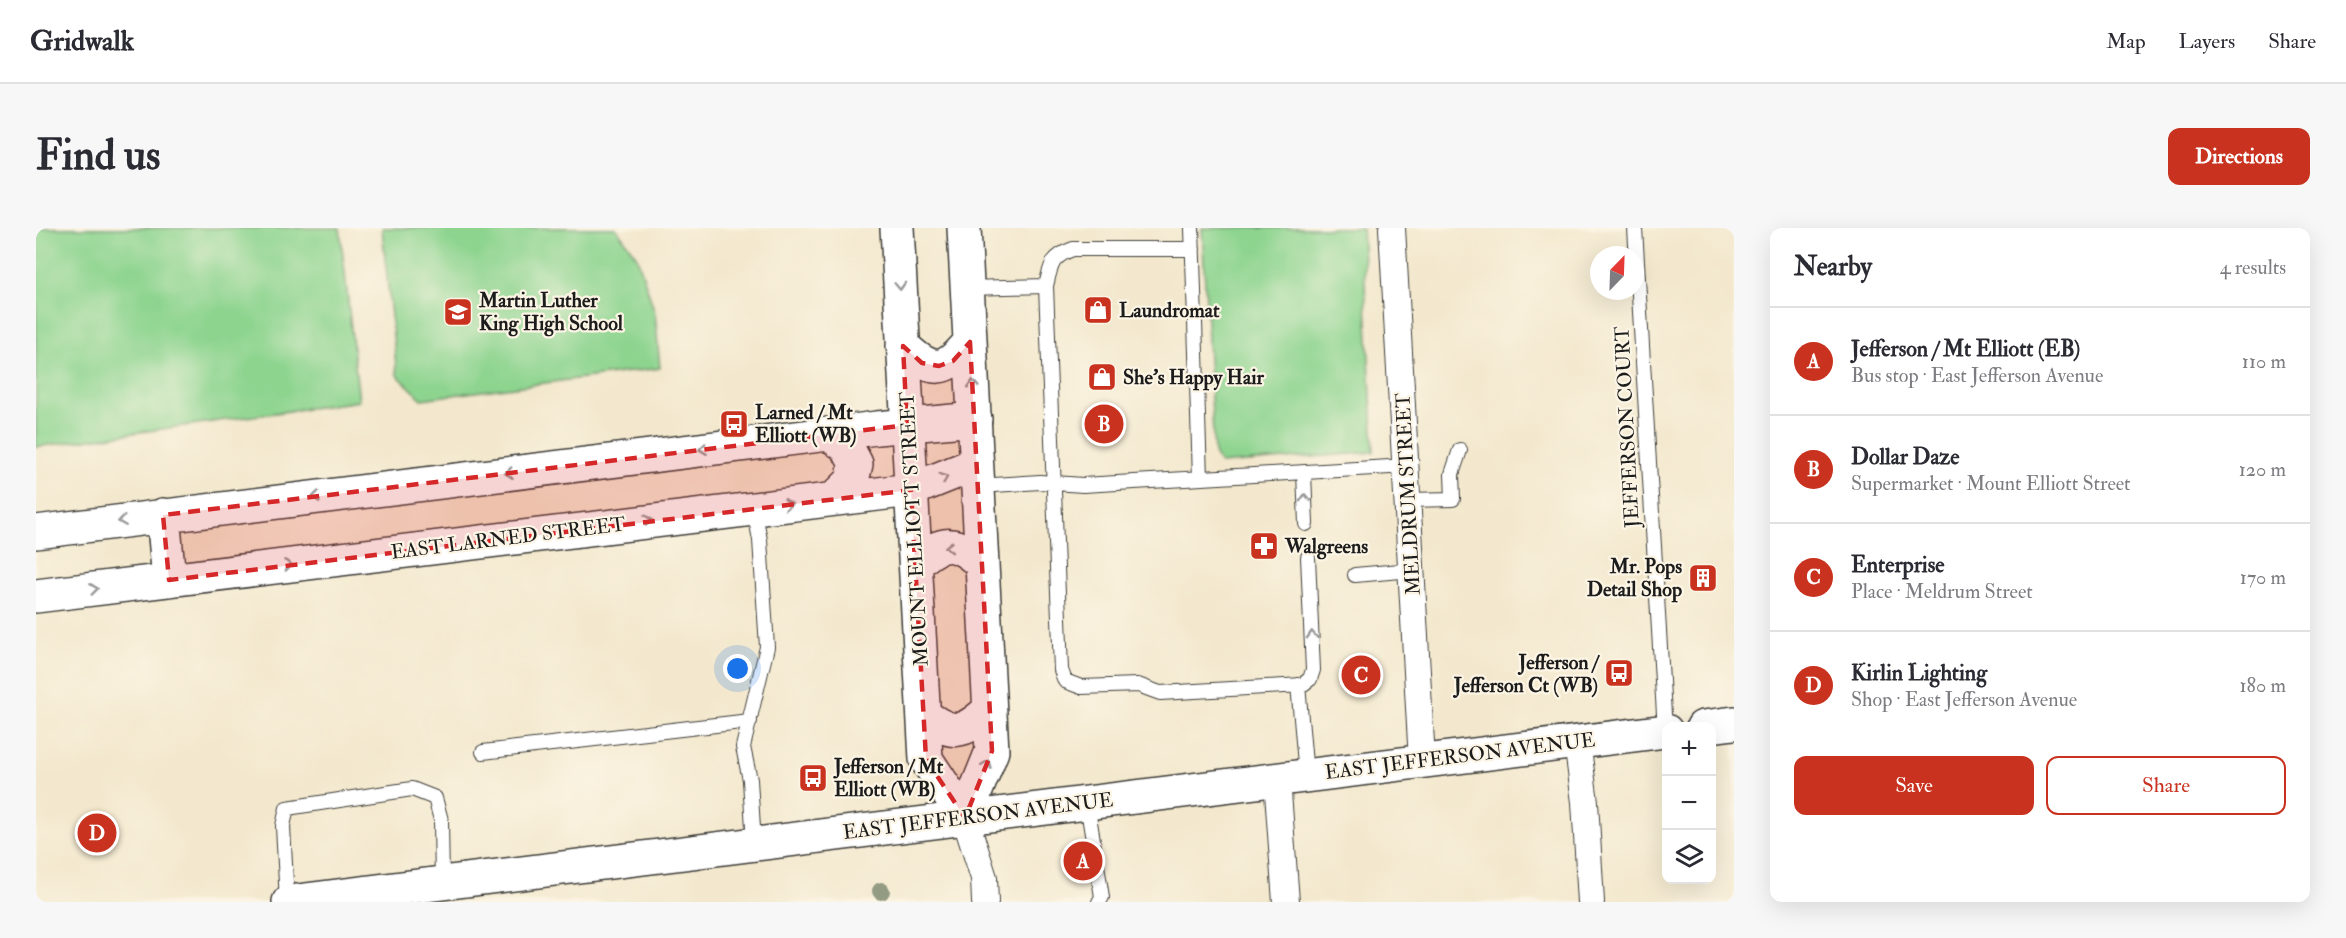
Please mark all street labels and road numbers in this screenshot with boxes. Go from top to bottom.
street label: JEFFERSON COURT [1609,325,1645,529]
street label: MOUNT ELLIOTT STREET [894,391,934,667]
street label: MELDRUM STREET [1390,392,1426,596]
street label: EAST LARNED STREET [389,511,627,565]
street label: EAST JEFFERSON AVENUE [1324,727,1596,785]
street label: EAST JEFFERSON AVENUE [842,787,1114,845]

